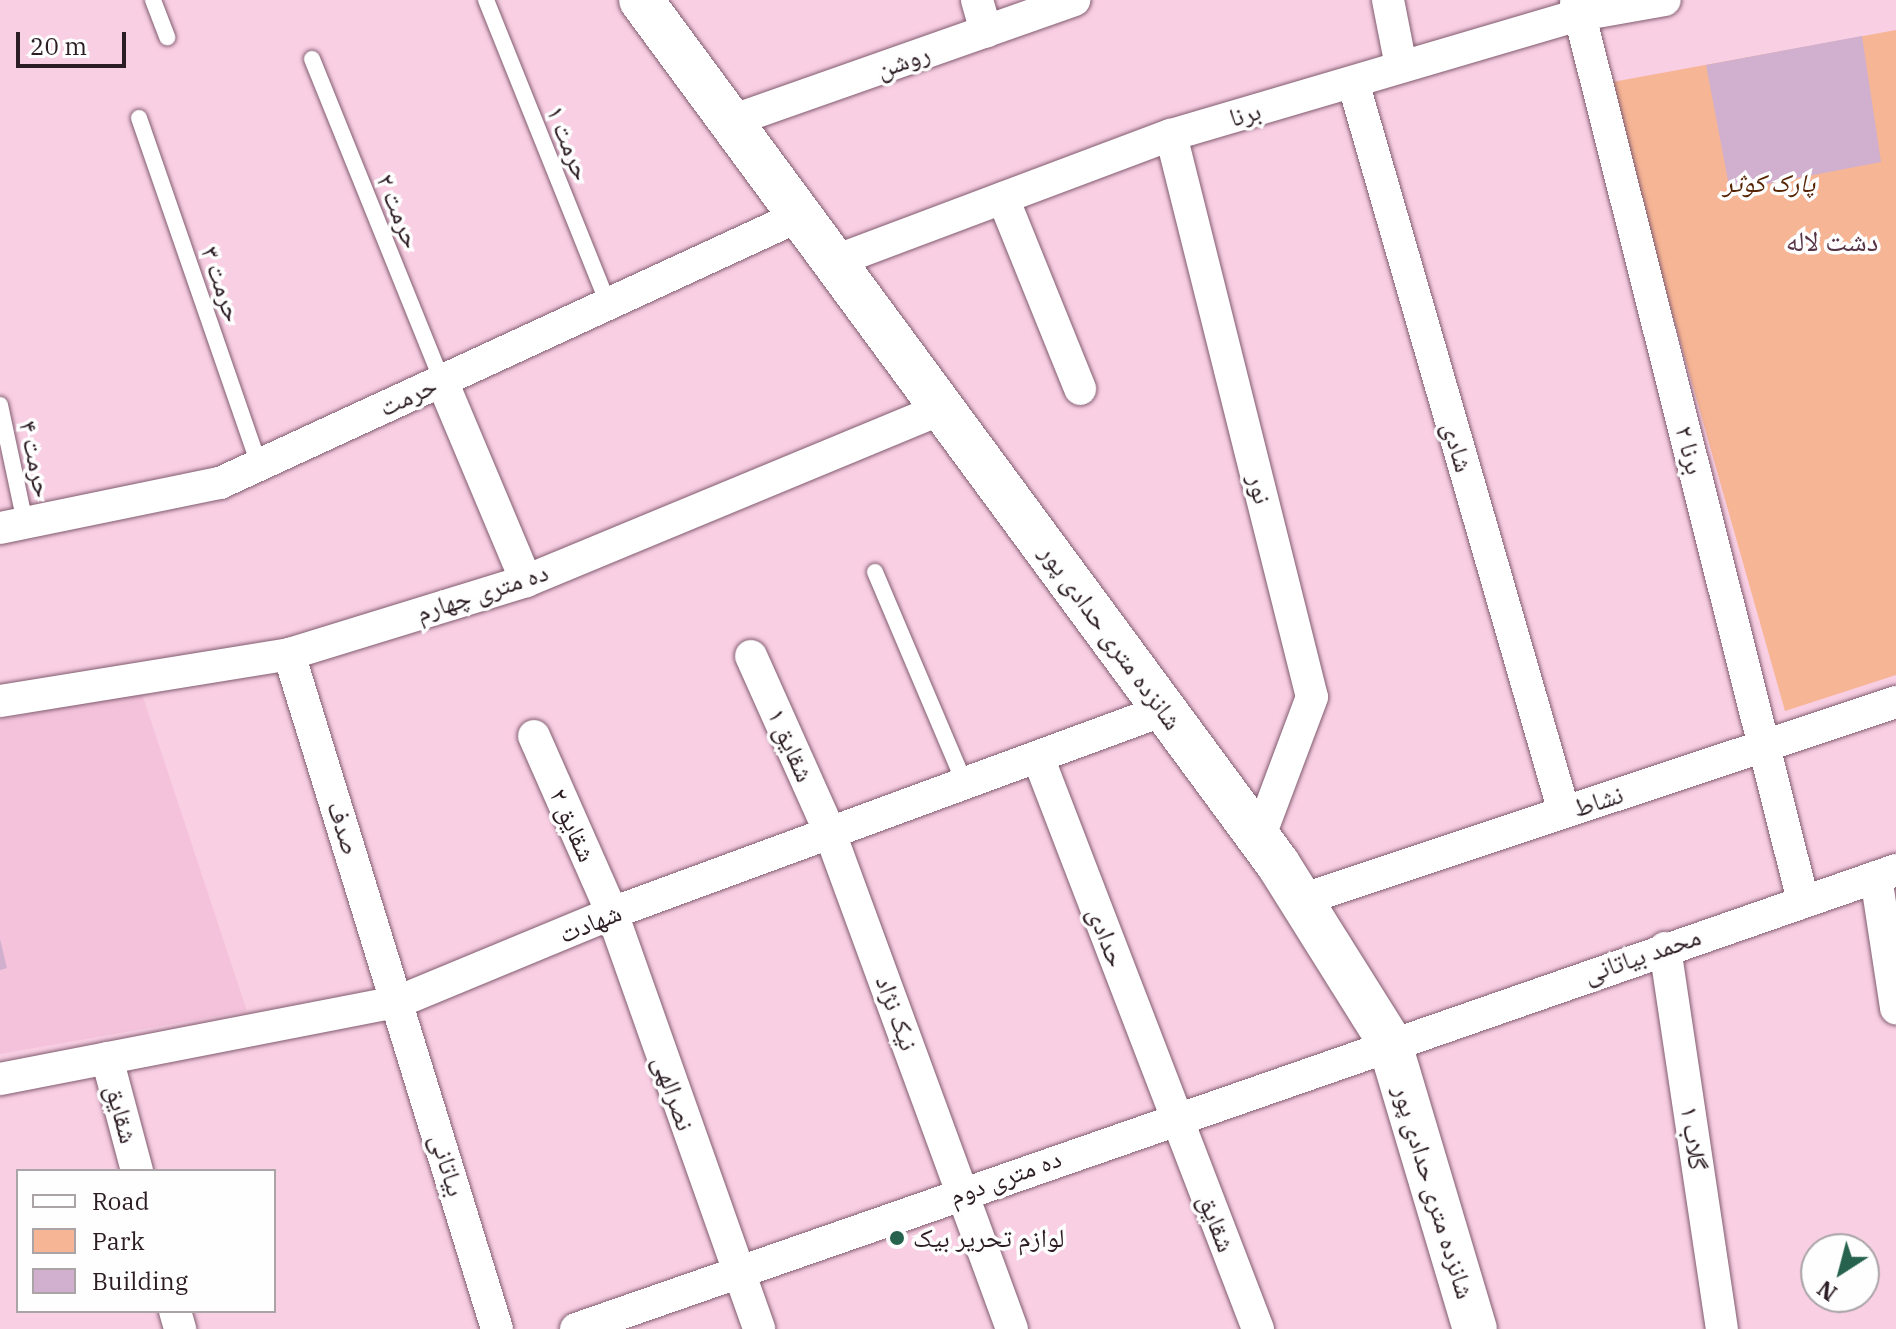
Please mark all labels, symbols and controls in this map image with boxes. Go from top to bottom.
scale bar [20,16,130,66]
text: 20 m [30,30,87,62]
street label: روشن [872,37,934,85]
street label: برنا [1226,95,1264,133]
street label: حرمت ۱ [540,101,598,185]
park label: پارک کوثر [1723,167,1815,199]
street label: حرمت ۲ [370,169,428,253]
district label: دشت لاله [1786,224,1878,258]
street label: حرمت ۳ [195,242,249,326]
street label: حرمت [374,369,442,423]
street label: حرمت ۴ [13,418,59,500]
street label: شادی [1436,418,1480,476]
street label: برنا ۲ [1669,422,1711,478]
street label: نور [1241,471,1279,507]
street label: شانزده متری حدادی پور [1033,538,1189,736]
street label: ده متری چهارم [412,556,552,628]
street label: شقایق ۱ [761,703,821,787]
street label: نشاط [1569,778,1627,824]
street label: شقایق ۲ [543,783,603,867]
street label: صدف [321,797,367,859]
street label: شهادت [554,896,626,950]
street label: حدادی [1081,903,1133,971]
street label: محمد بیاتانی [1579,920,1705,990]
street label: نیک نژاد [869,971,925,1055]
street label: نصرالهی [647,1051,701,1135]
street label: شقایق [99,1081,145,1147]
street label: شانزده متری حدادی پور [1387,1081,1481,1303]
street label: گلاب ۱ [1674,1104,1714,1172]
street label: بیاتانی [424,1130,472,1200]
street label: ده متری دوم [945,1142,1065,1212]
legend [16,1169,276,1313]
text: Road [92,1185,149,1217]
street label: شقایق [1192,1190,1242,1256]
place label: لوازم تحریر بیک [913,1222,1065,1254]
text: Park [92,1225,144,1257]
marker: لوازم تحریر بیک [888,1229,906,1247]
north arrow [1800,1233,1880,1313]
text: Building [92,1265,188,1297]
text: N [1811,1274,1842,1308]

